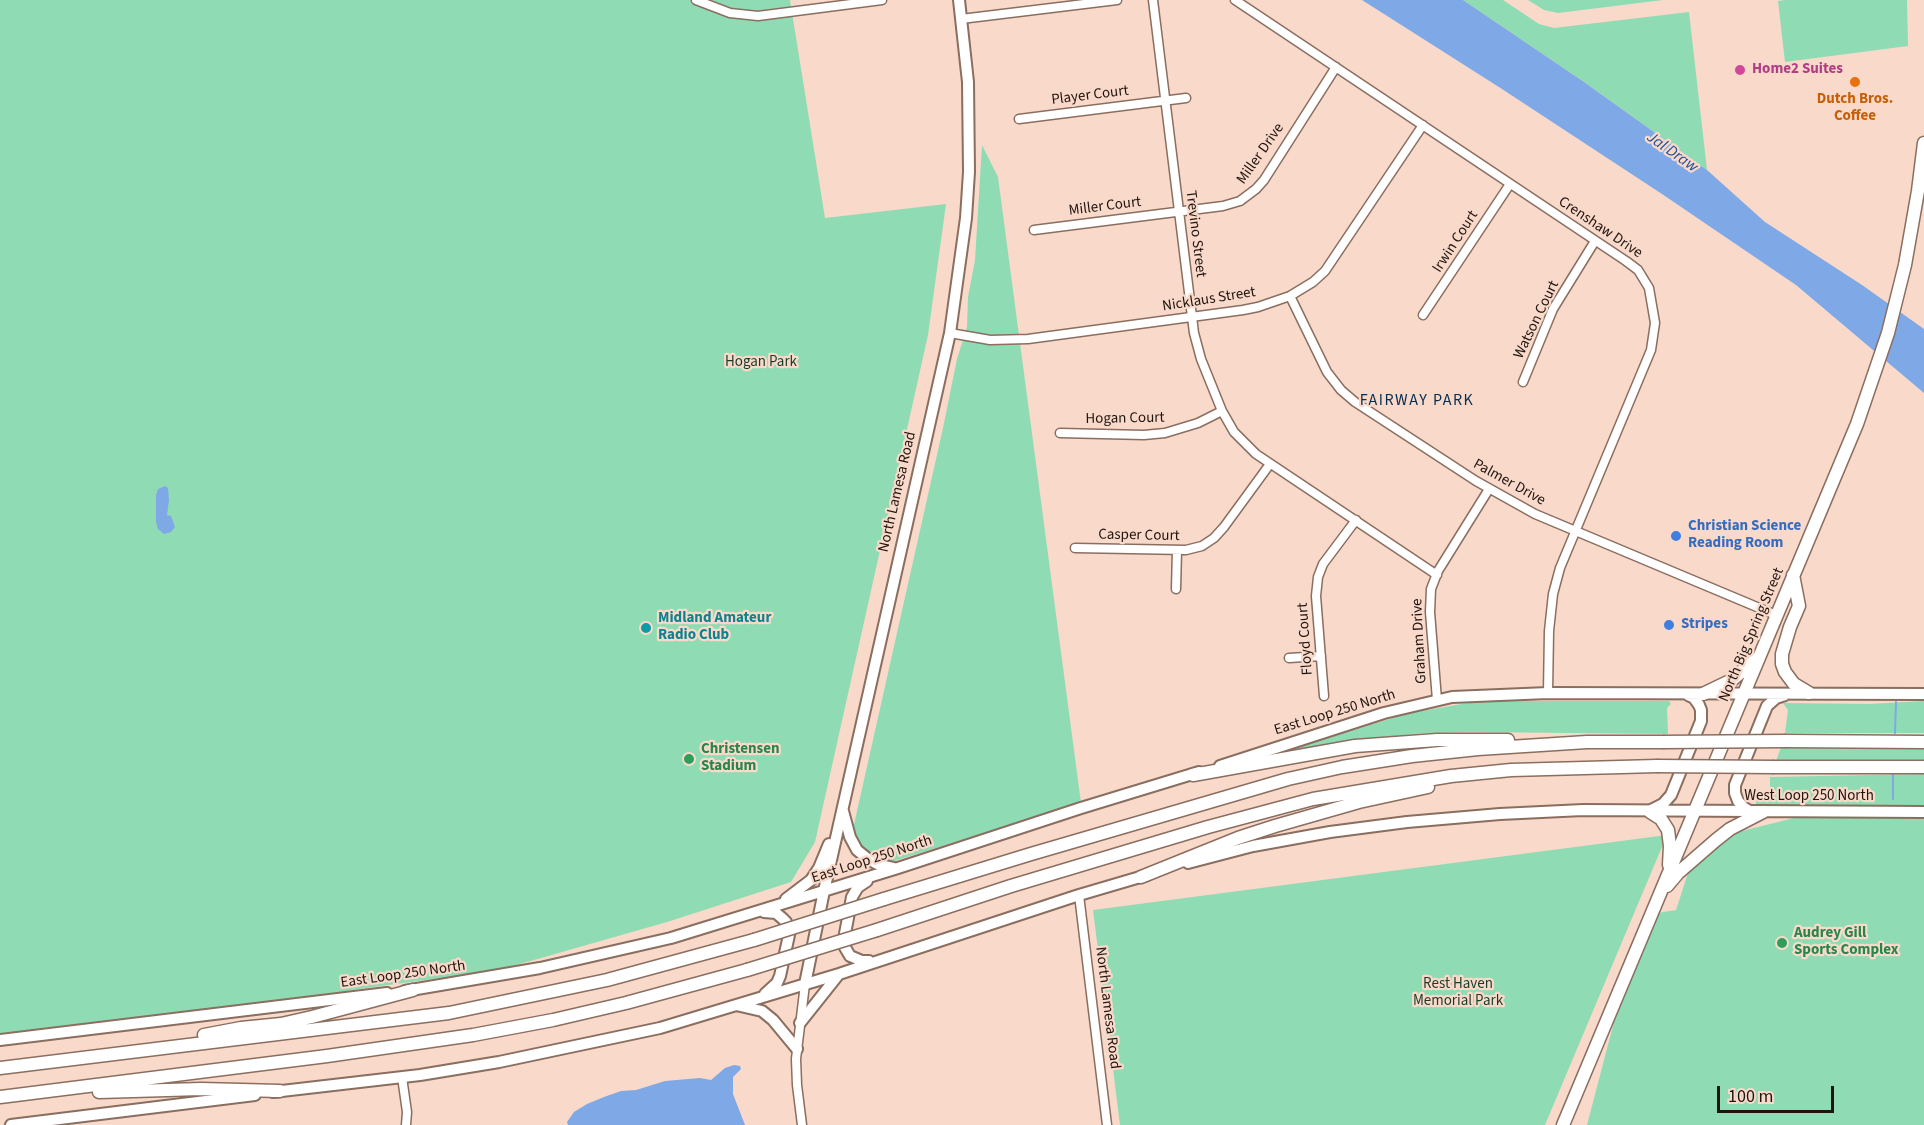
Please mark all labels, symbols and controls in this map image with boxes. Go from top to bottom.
place label: Home2 Suites [1752,61,1843,79]
marker: Home2 Suites [1733,63,1747,77]
marker: Dutch Bros. Coffee [1848,75,1862,89]
street label: Player Court [1050,82,1130,110]
place label: Dutch Bros. Coffee [1817,91,1893,126]
street label: Miller Drive [1233,120,1289,188]
water label: Jal Draw [1643,129,1701,177]
street label: Trevino Street [1181,189,1209,279]
street label: Crenshaw Drive [1555,193,1645,263]
street label: Miller Court [1068,194,1142,220]
street label: Irwin Court [1429,208,1483,276]
street label: Watson Court [1510,278,1564,362]
street label: Nicklaus Street [1161,284,1257,316]
park label: Hogan Park [725,354,797,372]
district label: FAIRWAY PARK [1360,391,1474,411]
street label: Hogan Court [1085,409,1165,429]
street label: North Lamesa Road [875,430,921,554]
street label: Palmer Drive [1470,456,1548,510]
place label: Christian Science Reading Room [1688,518,1801,553]
street label: Casper Court [1098,526,1180,546]
marker: Christian Science Reading Room [1669,529,1683,543]
street label: North Big Spring Street [1716,565,1788,705]
street label: Graham Drive [1409,598,1431,684]
street label: Floyd Court [1294,602,1318,676]
place label: Midland Amateur Radio Club [658,610,771,645]
place label: Stripes [1681,616,1728,634]
marker: Stripes [1662,618,1676,632]
marker: Midland Amateur Radio Club [639,621,653,635]
street label: East Loop 250 North [1272,686,1398,740]
place label: Christensen Stadium [701,741,780,776]
marker: Christensen Stadium [682,752,696,766]
street label: West Loop 250 North [1744,788,1874,806]
street label: East Loop 250 North [809,832,935,888]
place label: Audrey Gill Sports Complex [1794,925,1898,960]
marker: Audrey Gill Sports Complex [1775,936,1789,950]
street label: North Lamesa Road [1091,946,1123,1070]
street label: East Loop 250 North [339,957,467,993]
park label: Rest Haven Memorial Park [1413,976,1503,1011]
scale bar [1720,1074,1837,1112]
text: 100 m [1728,1084,1773,1109]

